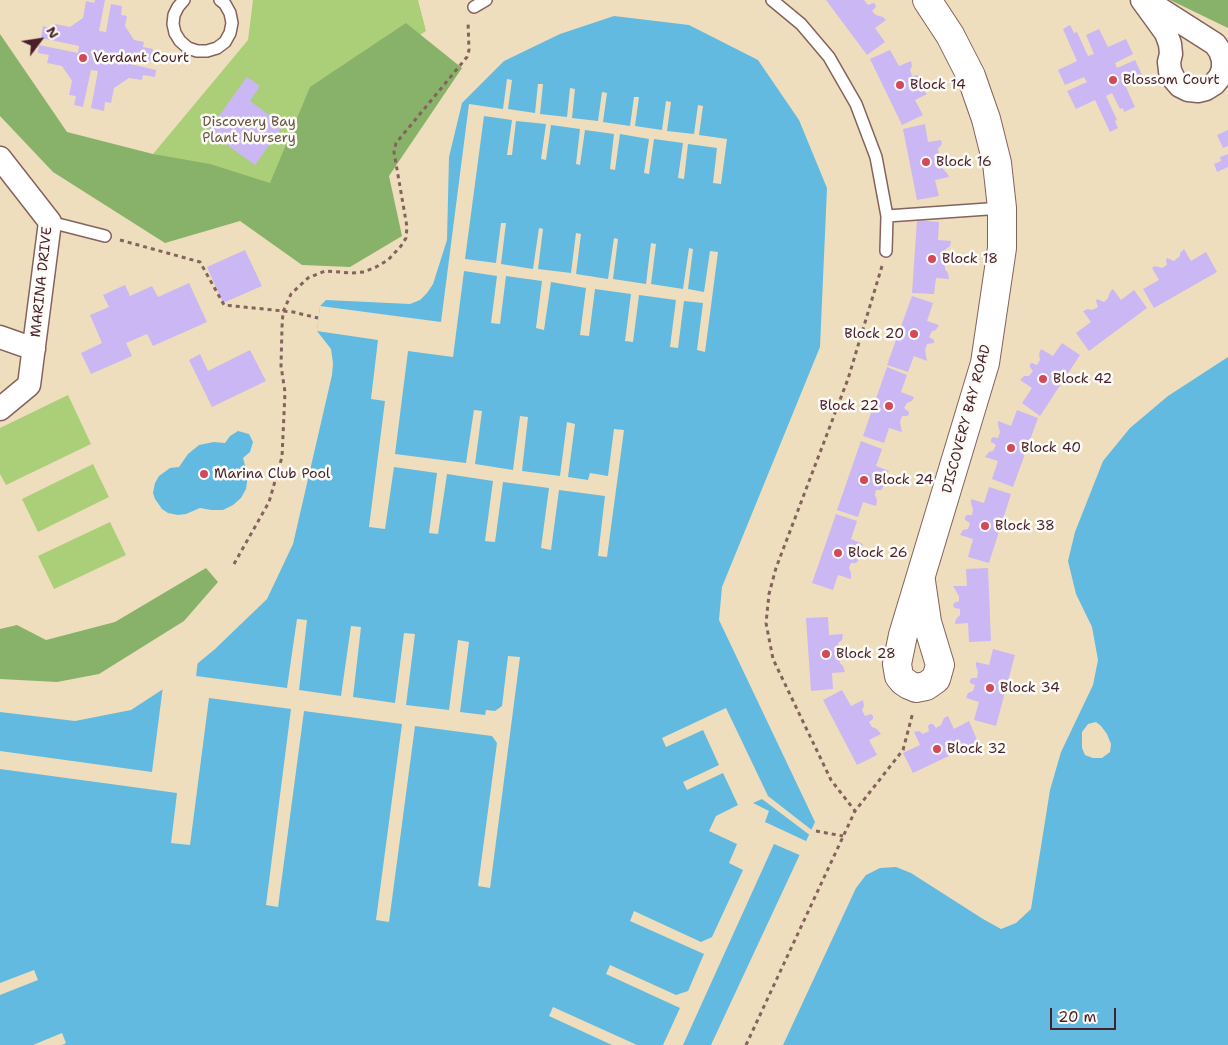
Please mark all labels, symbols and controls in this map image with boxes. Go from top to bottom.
north arrow [15,15,65,65]
text: N [42,23,63,42]
place label: Verdant Court [93,50,189,66]
marker: Verdant Court [77,52,89,64]
place label: Blossom Court [1123,72,1220,88]
marker: Blossom Court [1107,74,1119,86]
place label: Block 14 [910,77,966,93]
marker: Block 14 [894,79,906,91]
park label: Discovery Bay Plant Nursery [202,114,296,146]
place label: Block 16 [936,154,992,170]
marker: Block 16 [920,156,932,168]
street label: MARINA DRIVE [28,226,56,338]
place label: Block 18 [942,251,998,267]
marker: Block 18 [926,253,938,265]
place label: Block 20 [844,326,904,342]
marker: Block 20 [908,328,920,340]
street label: DISCOVERY BAY ROAD [939,343,995,495]
place label: Block 42 [1053,371,1112,387]
marker: Block 42 [1037,373,1049,385]
place label: Block 22 [819,398,879,414]
marker: Block 22 [883,400,895,412]
place label: Block 40 [1021,440,1081,456]
marker: Block 40 [1005,442,1017,454]
place label: Marina Club Pool [214,466,330,482]
marker: Marina Club Pool [198,468,210,480]
place label: Block 24 [874,472,933,488]
marker: Block 24 [858,474,870,486]
place label: Block 38 [995,518,1055,534]
marker: Block 38 [979,520,991,532]
place label: Block 26 [848,545,908,561]
marker: Block 26 [832,547,844,559]
place label: Block 28 [836,646,896,662]
marker: Block 28 [820,648,832,660]
place label: Block 34 [1000,680,1060,696]
marker: Block 34 [984,682,996,694]
place label: Block 32 [947,741,1006,757]
marker: Block 32 [931,743,943,755]
scale bar [1053,998,1119,1030]
text: 20 m [1058,1007,1097,1027]

